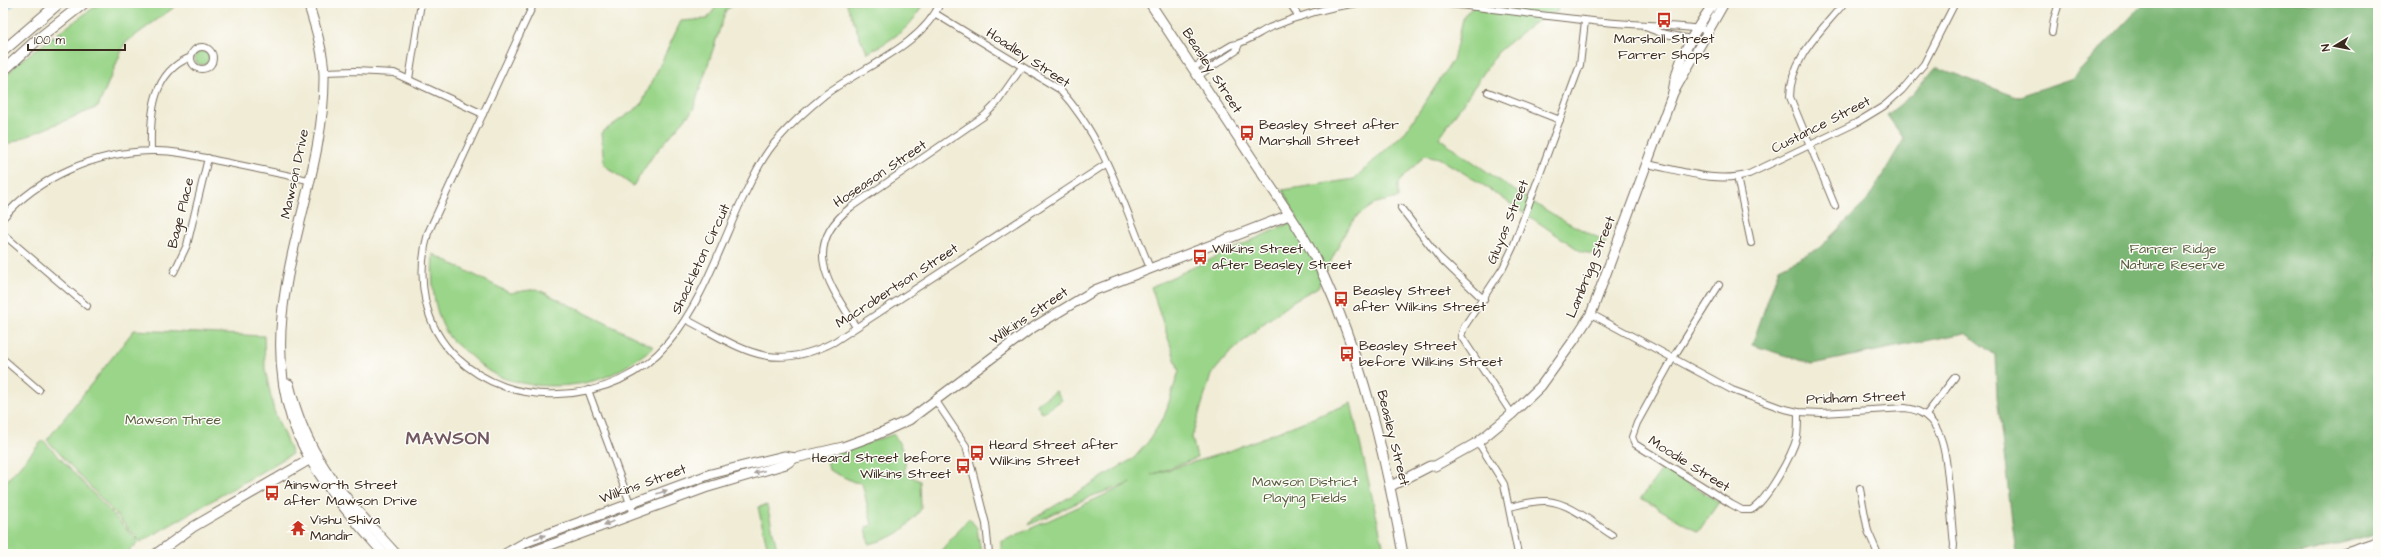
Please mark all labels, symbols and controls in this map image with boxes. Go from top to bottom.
bus stop icon: Marshall Street Farrer Shops [1655,11,1673,29]
street label: Hoadley Street [982,23,1074,93]
street label: Beasley Street [1177,24,1247,118]
scale bar [28,26,125,52]
north arrow [2315,26,2355,66]
place label: Marshall Street Farrer Shops [1614,29,1715,65]
text: 100 m [34,32,65,49]
text: N [2318,43,2334,52]
street label: Custance Street [1768,91,1874,159]
place label: Beasley Street after Marshall Street [1259,115,1399,151]
bus stop icon: Beasley Street after Marshall Street [1238,124,1256,142]
street label: Mawson Drive [276,127,314,221]
street label: Hoseason Street [829,135,931,213]
street label: Bage Place [163,175,200,250]
street label: Gluyas Street [1482,176,1534,267]
street label: Shackleton Circuit [667,200,736,318]
street label: Lambrigg Street [1561,213,1621,321]
street label: Macrobertson Street [832,239,963,333]
place label: Wilkins Street after Beasley Street [1212,239,1352,275]
park label: Farrer Ridge Nature Reserve [2121,239,2226,275]
bus stop icon: Wilkins Street after Beasley Street [1191,248,1209,266]
place label: Beasley Street after Wilkins Street [1353,281,1486,317]
street label: Wilkins Street [986,282,1073,350]
bus stop icon: Beasley Street after Wilkins Street [1332,290,1350,308]
place label: Beasley Street before Wilkins Street [1359,336,1503,372]
bus stop icon: Beasley Street before Wilkins Street [1338,345,1356,363]
street label: Pridham Street [1806,386,1907,410]
street label: Beasley Street [1371,388,1415,488]
park label: Mawson Three [125,410,221,430]
district label: MAWSON [406,426,490,451]
street label: Moodie Street [1644,431,1734,497]
place label: Heard Street after Wilkins Street [989,435,1118,471]
bus stop icon: Heard Street after Wilkins Street [968,444,986,462]
place label: Heard Street before Wilkins Street [812,448,951,484]
bus stop icon: Heard Street before Wilkins Street [954,457,972,475]
street label: Wilkins Street [597,459,690,509]
one-way arrow [753,469,765,475]
park label: Mawson District Playing Fields [1252,472,1358,508]
place label: Ainsworth Street after Mawson Drive [284,475,418,511]
bus stop icon: Ainsworth Street after Mawson Drive [263,484,281,502]
one-way arrow [657,488,669,494]
place label: Vishu Shiva Mandir [310,510,380,546]
temple icon: Vishu Shiva Mandir [289,519,307,537]
one-way arrow [603,520,615,526]
one-way arrow [535,533,547,539]

